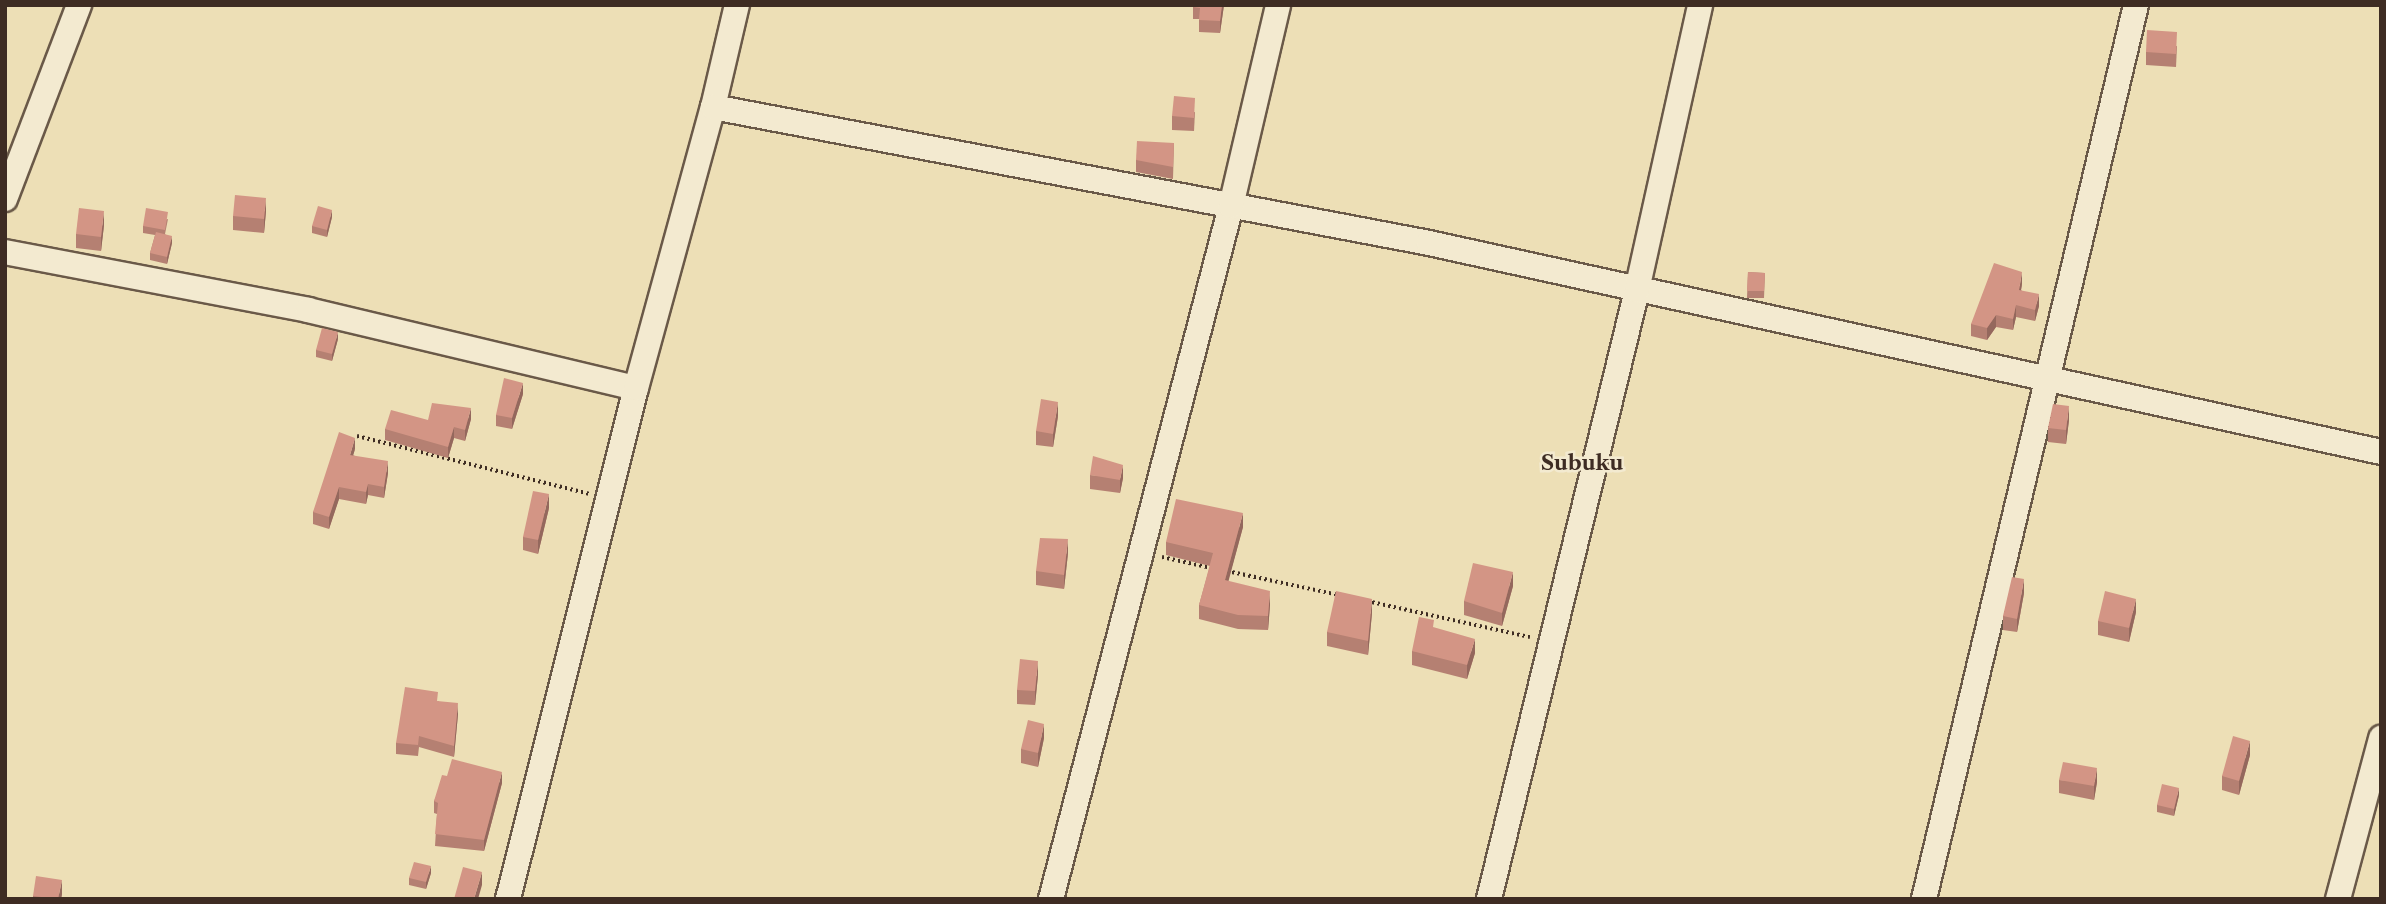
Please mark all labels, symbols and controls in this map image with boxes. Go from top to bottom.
district label: Subuku [1541,450,1623,476]

